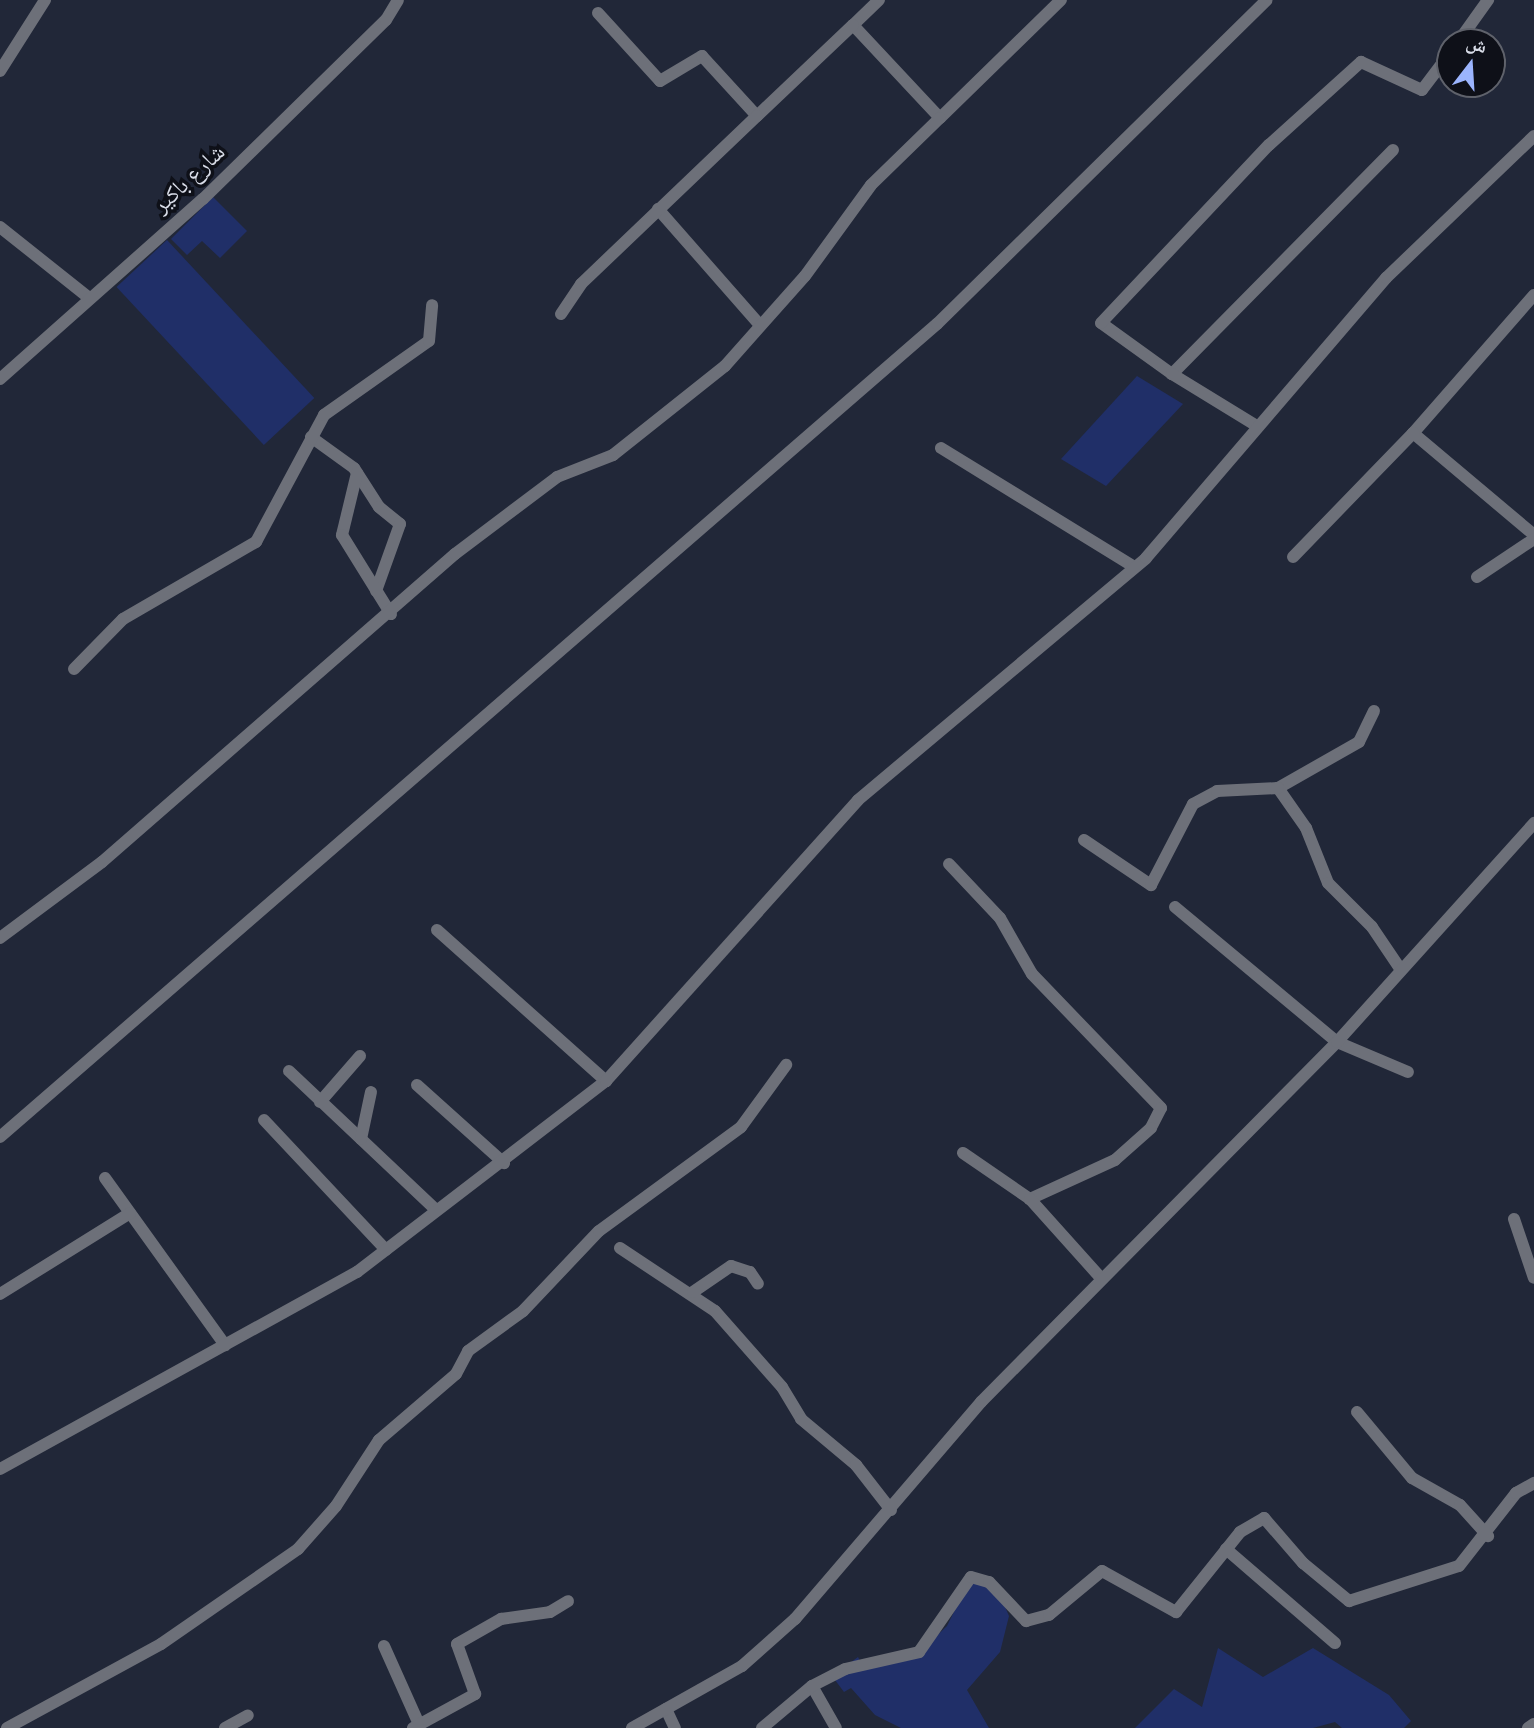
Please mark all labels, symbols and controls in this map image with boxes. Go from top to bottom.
north arrow [1436,28,1506,98]
text: ش [1464,31,1489,58]
street label: شارع باكير [147,139,231,219]

